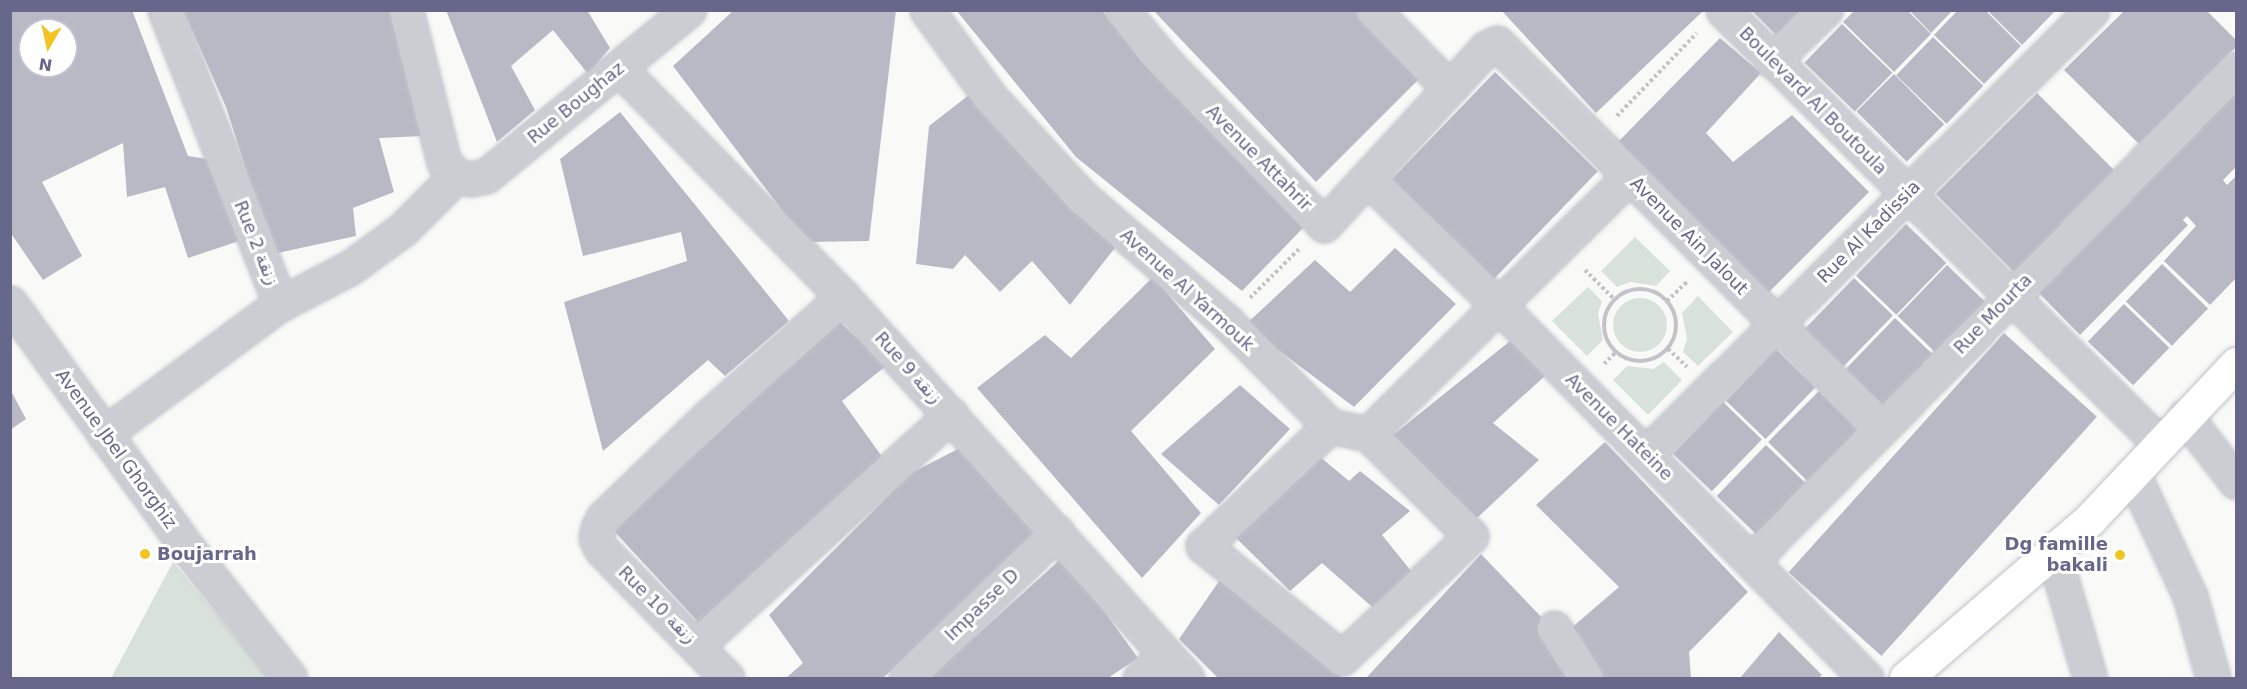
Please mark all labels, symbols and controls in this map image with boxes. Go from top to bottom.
north arrow [18,18,78,78]
street label: Boulevard Al Boutoula [1735,23,1891,179]
text: N [37,54,54,75]
street label: Rue Boughaz [523,57,629,149]
street label: Avenue Attahrir [1202,101,1316,215]
street label: Avenue Ain Jalout [1626,173,1752,299]
street label: Rue Al Kadissia [1813,176,1925,288]
street label: Rue 2 زنقة [229,197,283,289]
street label: Avenue Al Yarmouk [1116,224,1258,356]
street label: Rue Mourta [1949,269,2037,359]
street label: Rue 9 زنقة [870,328,946,408]
street label: Avenue Jbel Ghorghiz [51,365,181,533]
street label: Avenue Hateine [1561,369,1677,485]
place label: Dg famille bakali [2004,534,2108,576]
place label: Boujarrah [157,543,257,565]
marker: Boujarrah [138,547,152,561]
marker: Dg famille bakali [2113,548,2127,562]
street label: Rue 10 زنقة [614,562,700,648]
street label: Impasse D [940,564,1024,646]

